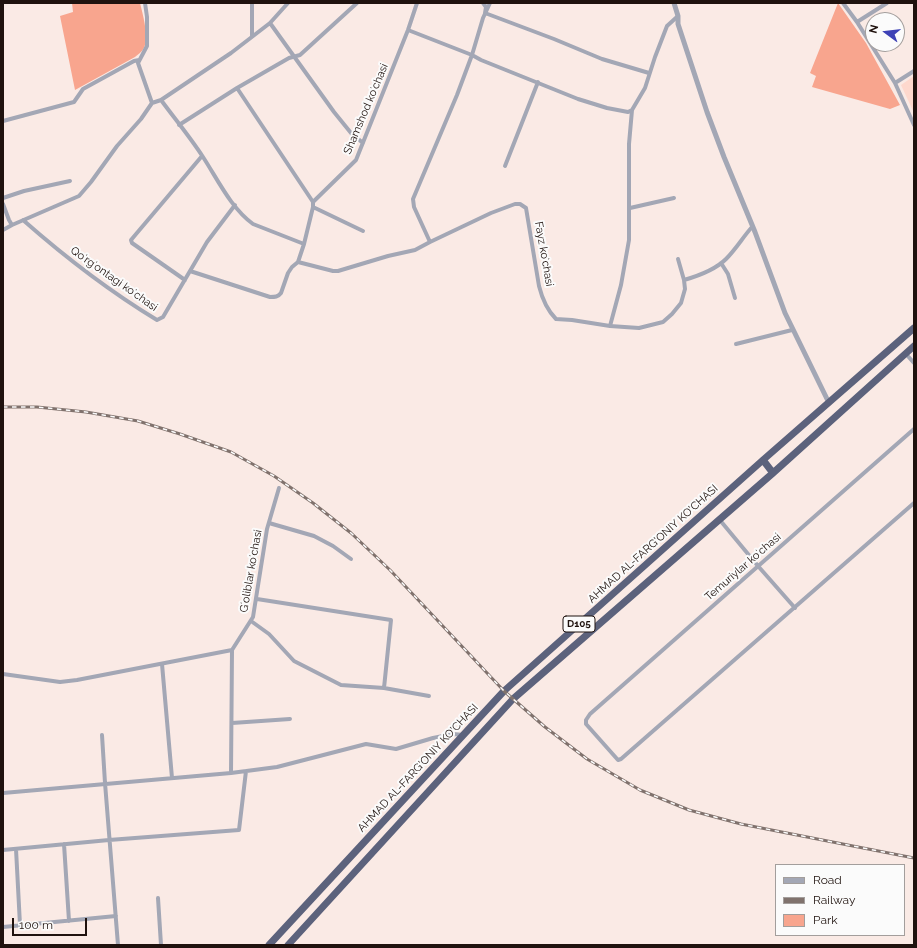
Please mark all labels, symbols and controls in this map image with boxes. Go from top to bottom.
north arrow [865,12,905,52]
text: N [867,23,881,35]
street label: Shamshod koʻchasi [341,62,391,156]
street label: Fayz koʻchasi [532,221,556,287]
street label: Qoʻrgʻontagi koʻchasi [68,244,160,314]
street label: AHMAD AL-FARG'ONIY KO'CHASI [585,482,721,606]
street label: Gʻoliblar koʻchasi [237,529,265,613]
street label: Temuriylar koʻchasi [702,530,784,604]
road number: D105 [563,616,595,632]
street label: AHMAD AL-FARG'ONIY KO'CHASI [355,701,481,835]
legend [775,864,905,936]
text: Road [813,873,842,887]
text: Railway [813,893,855,907]
scale bar [14,910,89,936]
text: Park [813,913,838,927]
text: 100 m [19,918,53,932]

